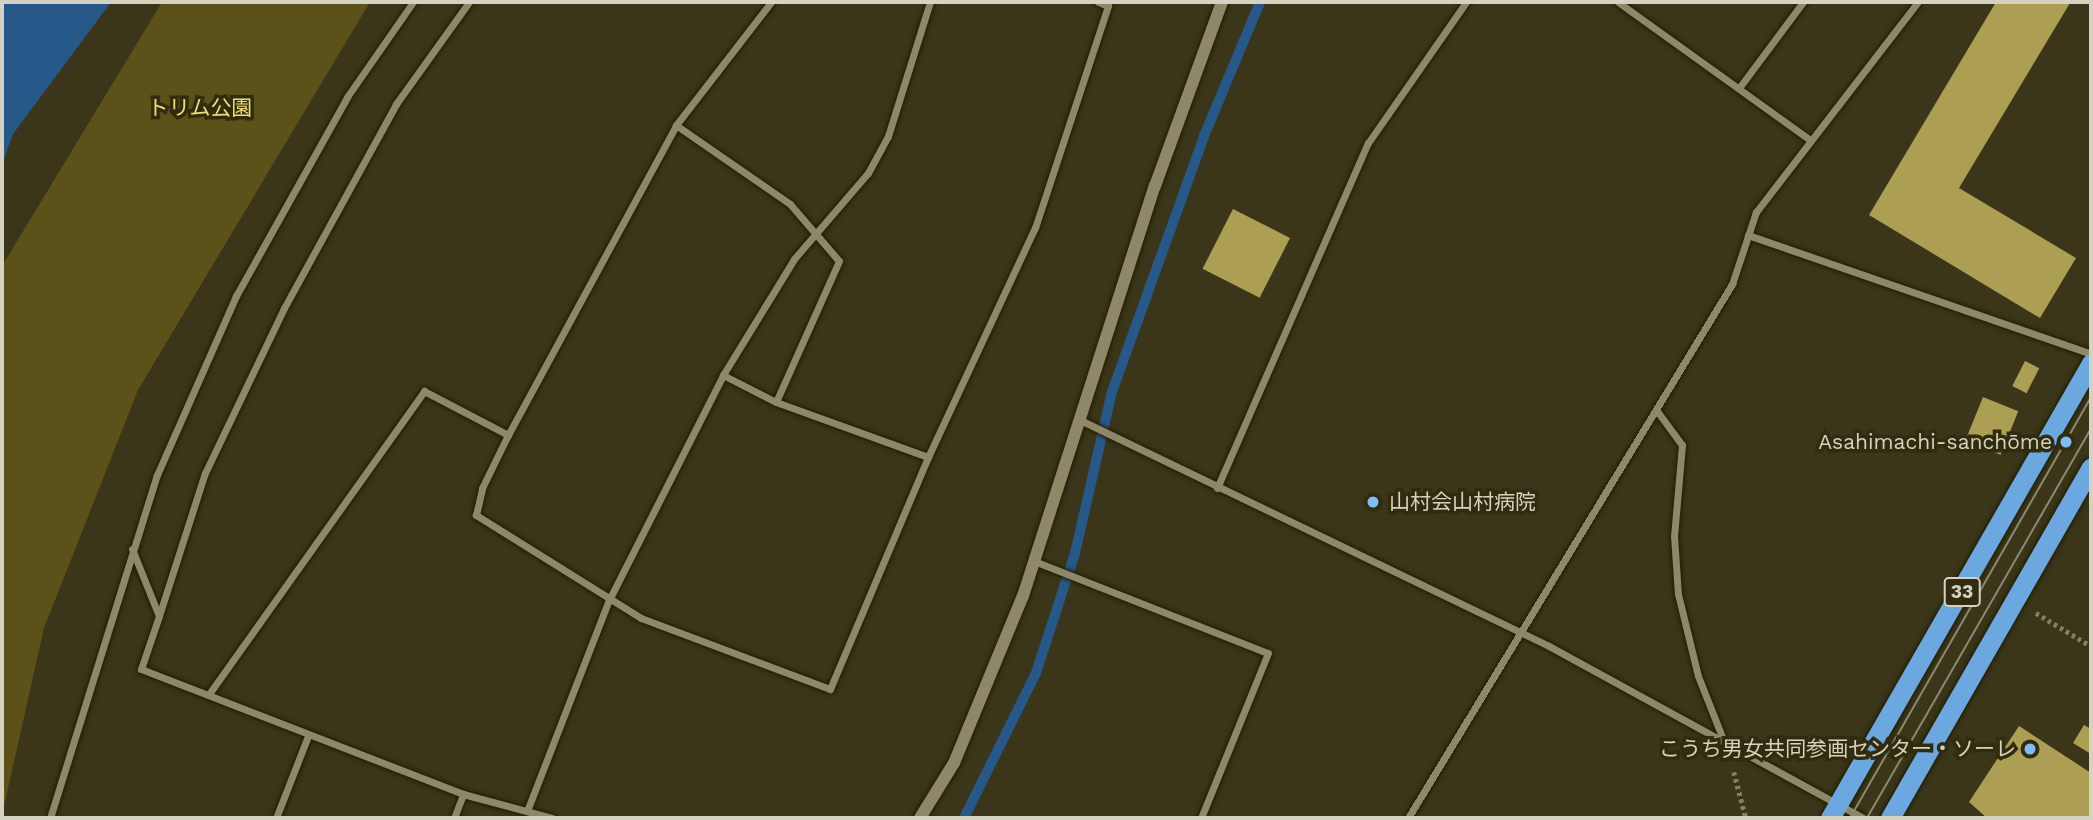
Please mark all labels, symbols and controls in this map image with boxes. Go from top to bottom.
park label: トリム公園 [148,95,252,121]
place label: Asahimachi-sanchōme [1818,429,2052,455]
marker: Asahimachi-sanchōme [2058,434,2074,450]
place label: 山村会山村病院 [1389,489,1536,515]
marker: 山村会山村病院 [1363,492,1383,512]
road number: 33 [1943,576,1981,608]
place label: こうち男女共同参画センター・ソーレ [1659,736,2016,762]
marker: こうち男女共同参画センター・ソーレ [2022,741,2038,757]

